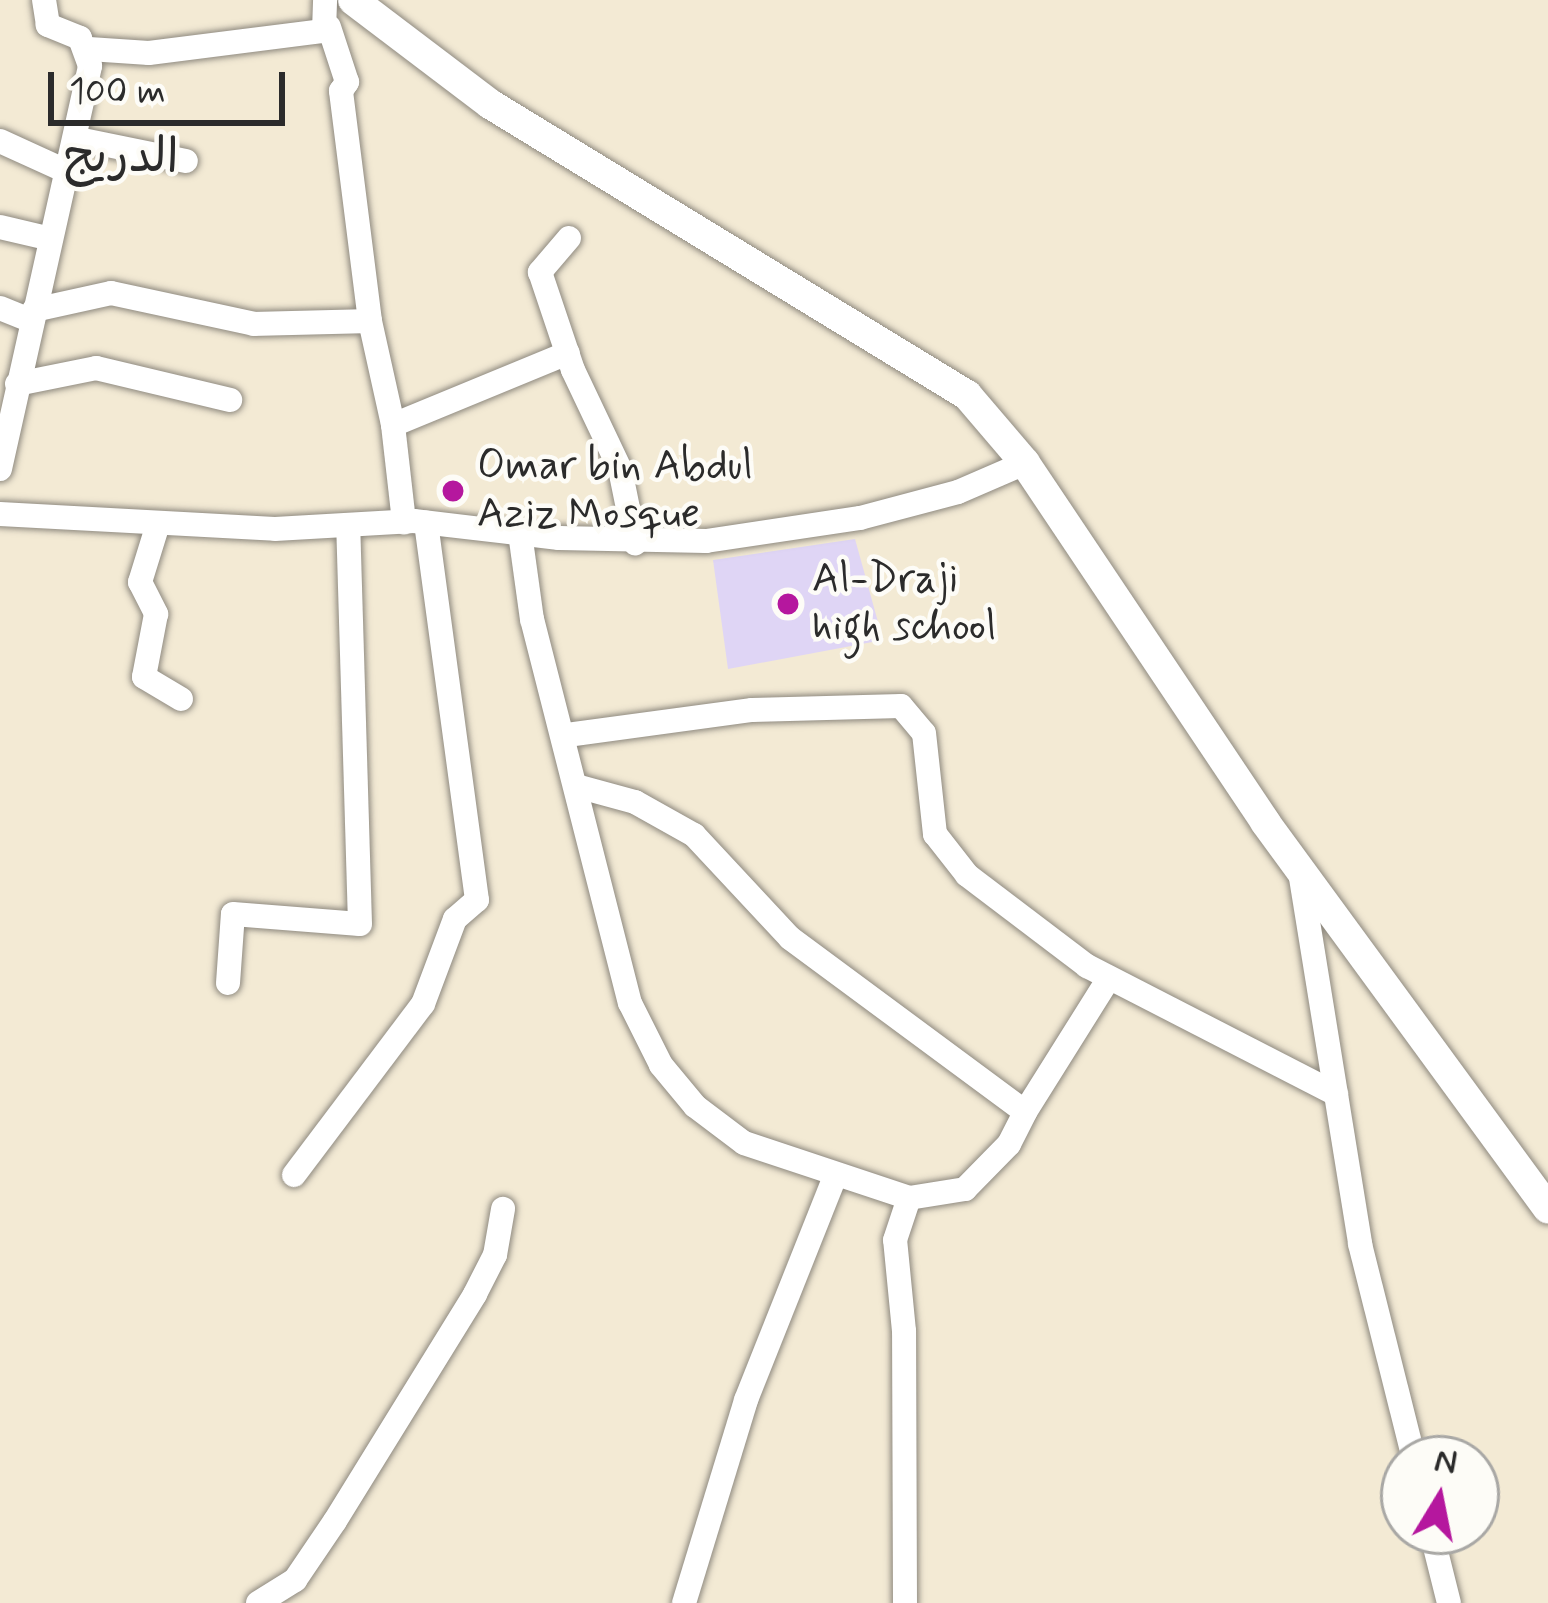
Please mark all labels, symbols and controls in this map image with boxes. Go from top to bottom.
scale bar [54,48,291,122]
text: 100 m [69,69,166,116]
district label: الدريج [64,129,178,187]
place label: Omar bin Abdul Aziz Mosque [477,442,745,540]
marker: Omar bin Abdul Aziz Mosque [440,478,466,504]
place label: Al-Draji high school [812,555,996,654]
marker: Al-Draji high school [775,591,801,617]
north arrow [1380,1435,1500,1555]
text: N [1431,1439,1460,1486]

